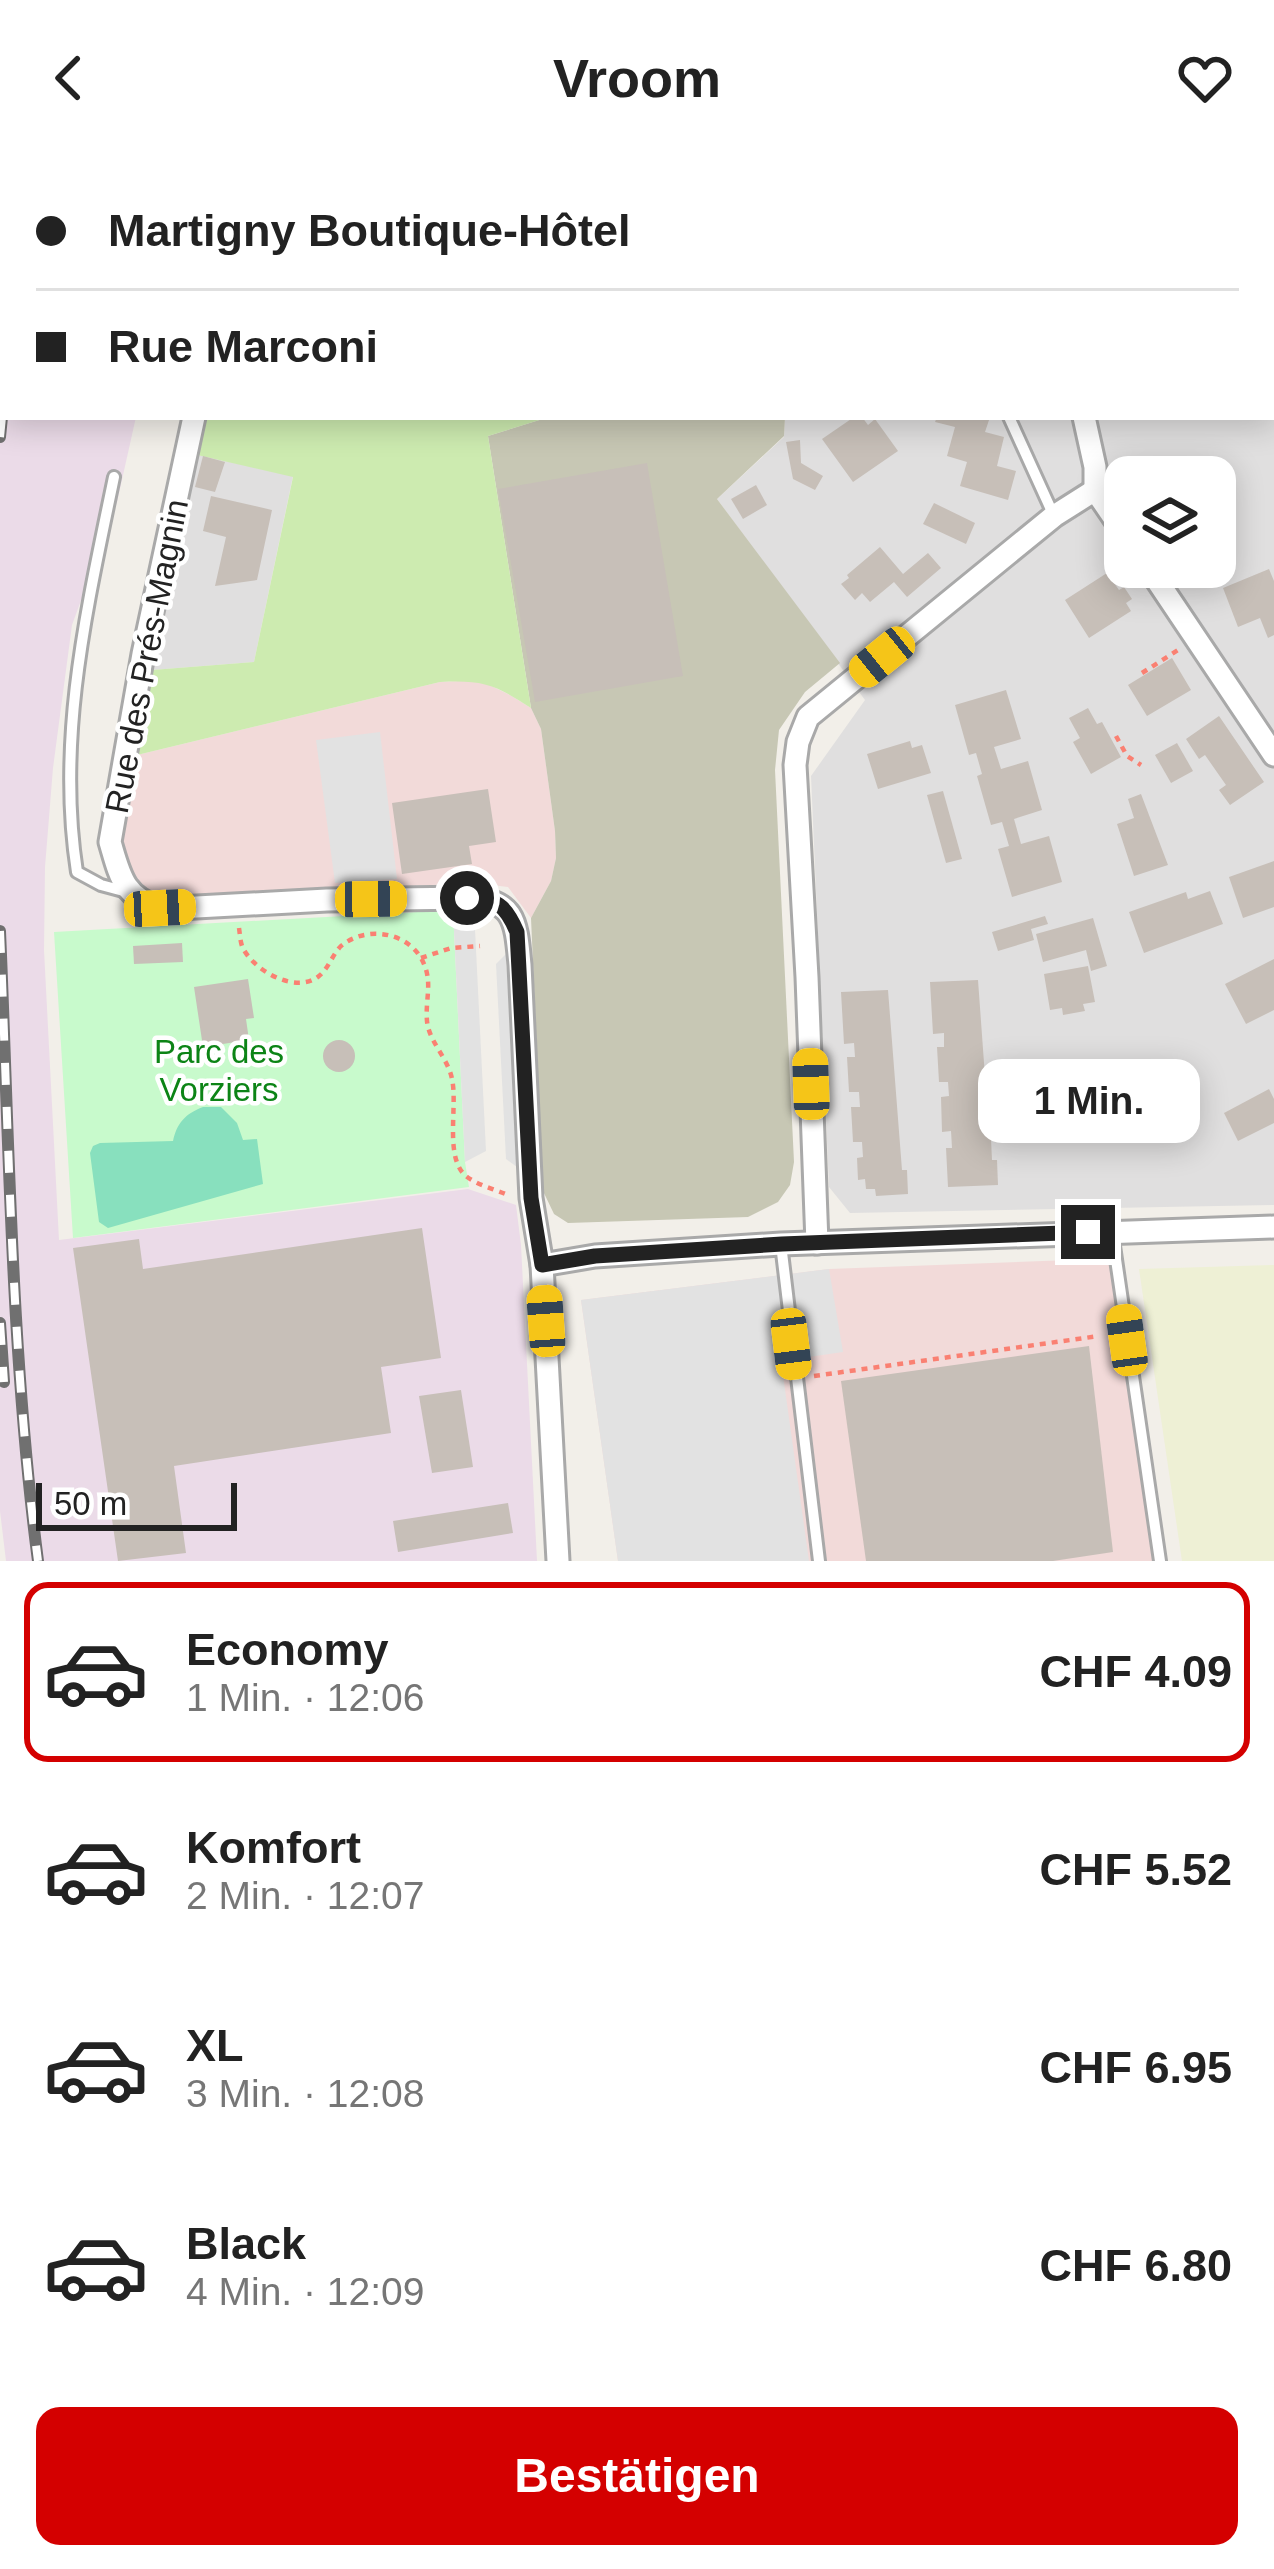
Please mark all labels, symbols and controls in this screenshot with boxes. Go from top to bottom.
icon: back [36,45,102,111]
icon: heart [1172,45,1238,111]
text: Vroom [553,48,721,108]
text: Martigny Boutique-Hôtel [108,205,630,256]
text: Rue Marconi [108,321,378,372]
map controls [1104,456,1236,588]
button: layers [1104,456,1236,588]
street label: Rue des Prés-Magnin [98,496,195,816]
car [843,620,921,694]
route start [440,871,494,925]
car [335,880,407,918]
car [123,888,197,928]
park label: Parc des Vorziers [154,1033,284,1108]
car [792,1047,830,1121]
callout: 1 Min. [977,1058,1199,1142]
text: 1 Min. [1034,1079,1144,1122]
route end [1061,1205,1115,1259]
car [526,1284,566,1358]
car [1104,1302,1150,1378]
car [769,1306,813,1382]
scale bar [36,1477,237,1530]
text: 50 m [54,1485,127,1522]
icon: car [42,1618,150,1726]
text: Economy [186,1624,389,1675]
text: CHF 4.09 [1039,1646,1232,1697]
text: 1 Min. · 12:06 [186,1676,424,1719]
icon: car [42,1816,150,1924]
text: Komfort [186,1822,361,1873]
text: CHF 5.52 [1039,1844,1232,1895]
text: 2 Min. · 12:07 [186,1874,424,1917]
icon: car [42,2014,150,2122]
text: XL [186,2020,244,2071]
text: CHF 6.95 [1039,2042,1232,2093]
text: 3 Min. · 12:08 [186,2072,424,2115]
icon: car [42,2212,150,2320]
text: Black [186,2218,306,2269]
text: CHF 6.80 [1039,2240,1232,2291]
text: 4 Min. · 12:09 [186,2270,424,2313]
button: Bestätigen [36,2407,1238,2545]

